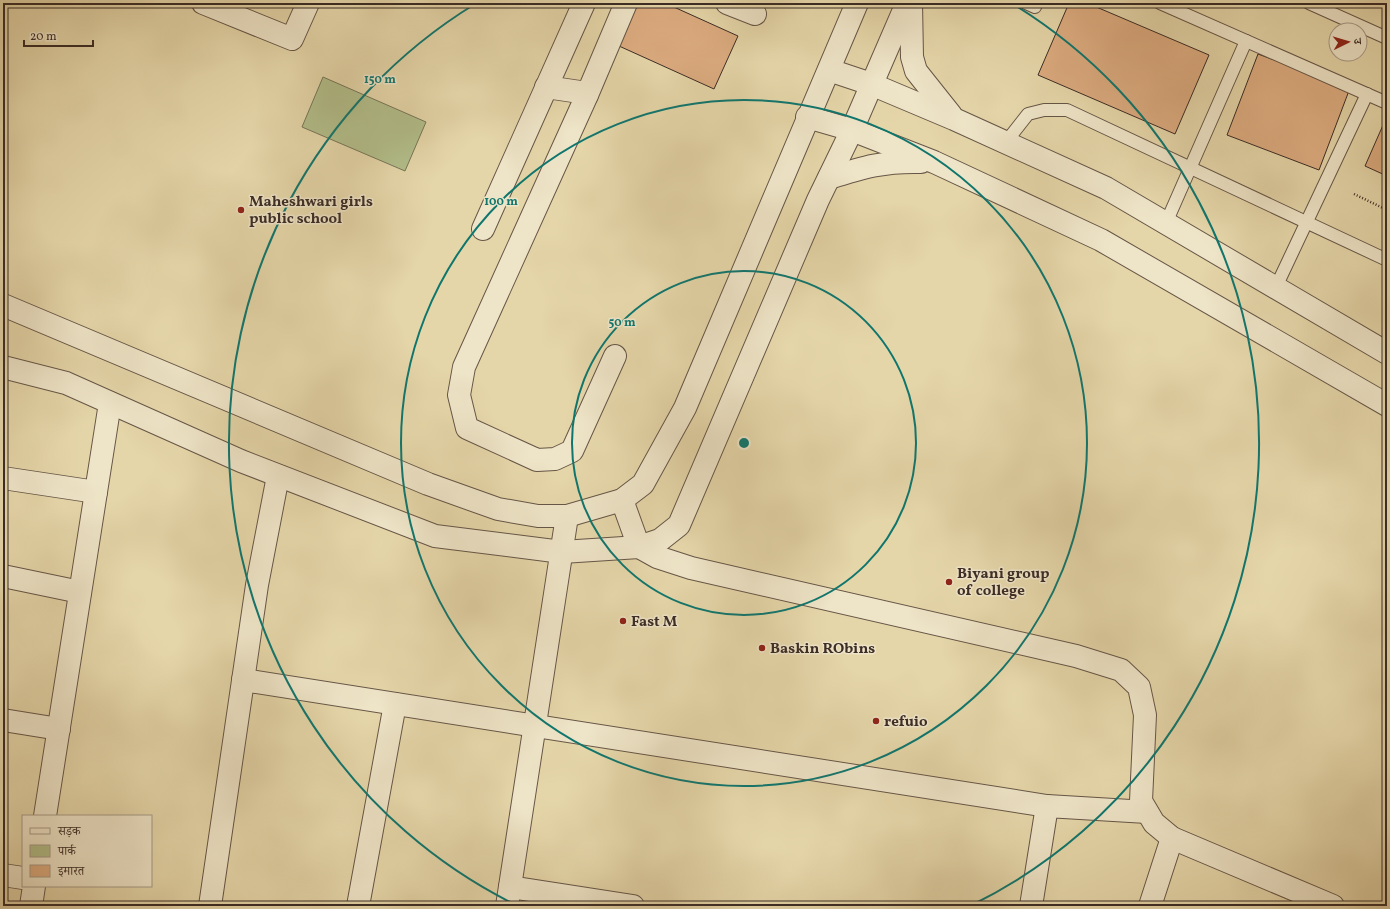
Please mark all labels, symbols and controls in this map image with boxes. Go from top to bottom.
scale bar [24,22,93,48]
north arrow [1328,22,1368,62]
text: 20 m [30,29,57,45]
text: उ [1349,37,1364,46]
text: 150 m [364,72,396,88]
place label: Maheshwari girls public school [249,192,373,230]
text: 100 m [484,194,518,210]
marker: Maheshwari girls public school [236,205,246,215]
text: 50 m [608,315,636,331]
centre of rings [737,436,751,450]
place label: Biyani group of college [957,564,1050,602]
marker: Biyani group of college [944,577,954,587]
place label: Fast M [631,612,678,633]
marker: Fast M [618,616,628,626]
place label: Baskin RObins [770,639,875,660]
marker: Baskin RObins [757,643,767,653]
place label: refuio [884,712,928,733]
marker: refuio [871,716,881,726]
legend [22,815,152,887]
text: सड़क [57,824,82,840]
text: पार्क [57,844,77,860]
text: इमारत [57,864,85,880]

